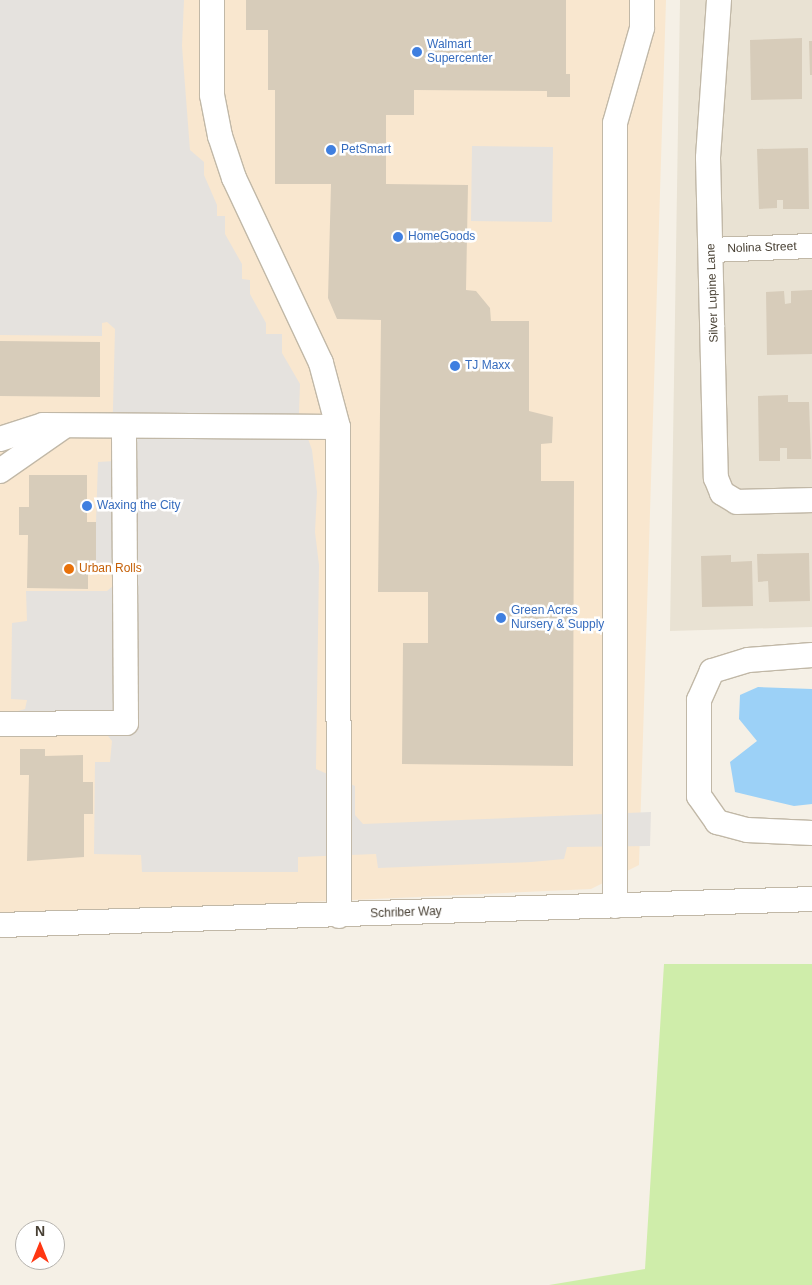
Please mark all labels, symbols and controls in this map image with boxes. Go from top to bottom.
place label: Walmart Supercenter [427,38,492,66]
marker: Walmart Supercenter [411,46,423,58]
place label: PetSmart [341,143,391,157]
marker: PetSmart [325,144,337,156]
place label: HomeGoods [408,230,475,244]
marker: HomeGoods [392,231,404,243]
street label: Nolina Street [727,240,797,256]
street label: Silver Lupine Lane [704,243,722,343]
place label: TJ Maxx [465,359,510,373]
marker: TJ Maxx [449,360,461,372]
place label: Waxing the City [97,499,181,513]
marker: Waxing the City [81,500,93,512]
place label: Urban Rolls [79,562,142,576]
marker: Urban Rolls [63,563,75,575]
place label: Green Acres Nursery & Supply [511,604,604,632]
marker: Green Acres Nursery & Supply [495,612,507,624]
street label: Schriber Way [370,905,442,921]
north arrow [15,1220,65,1270]
text: N [35,1223,45,1239]

